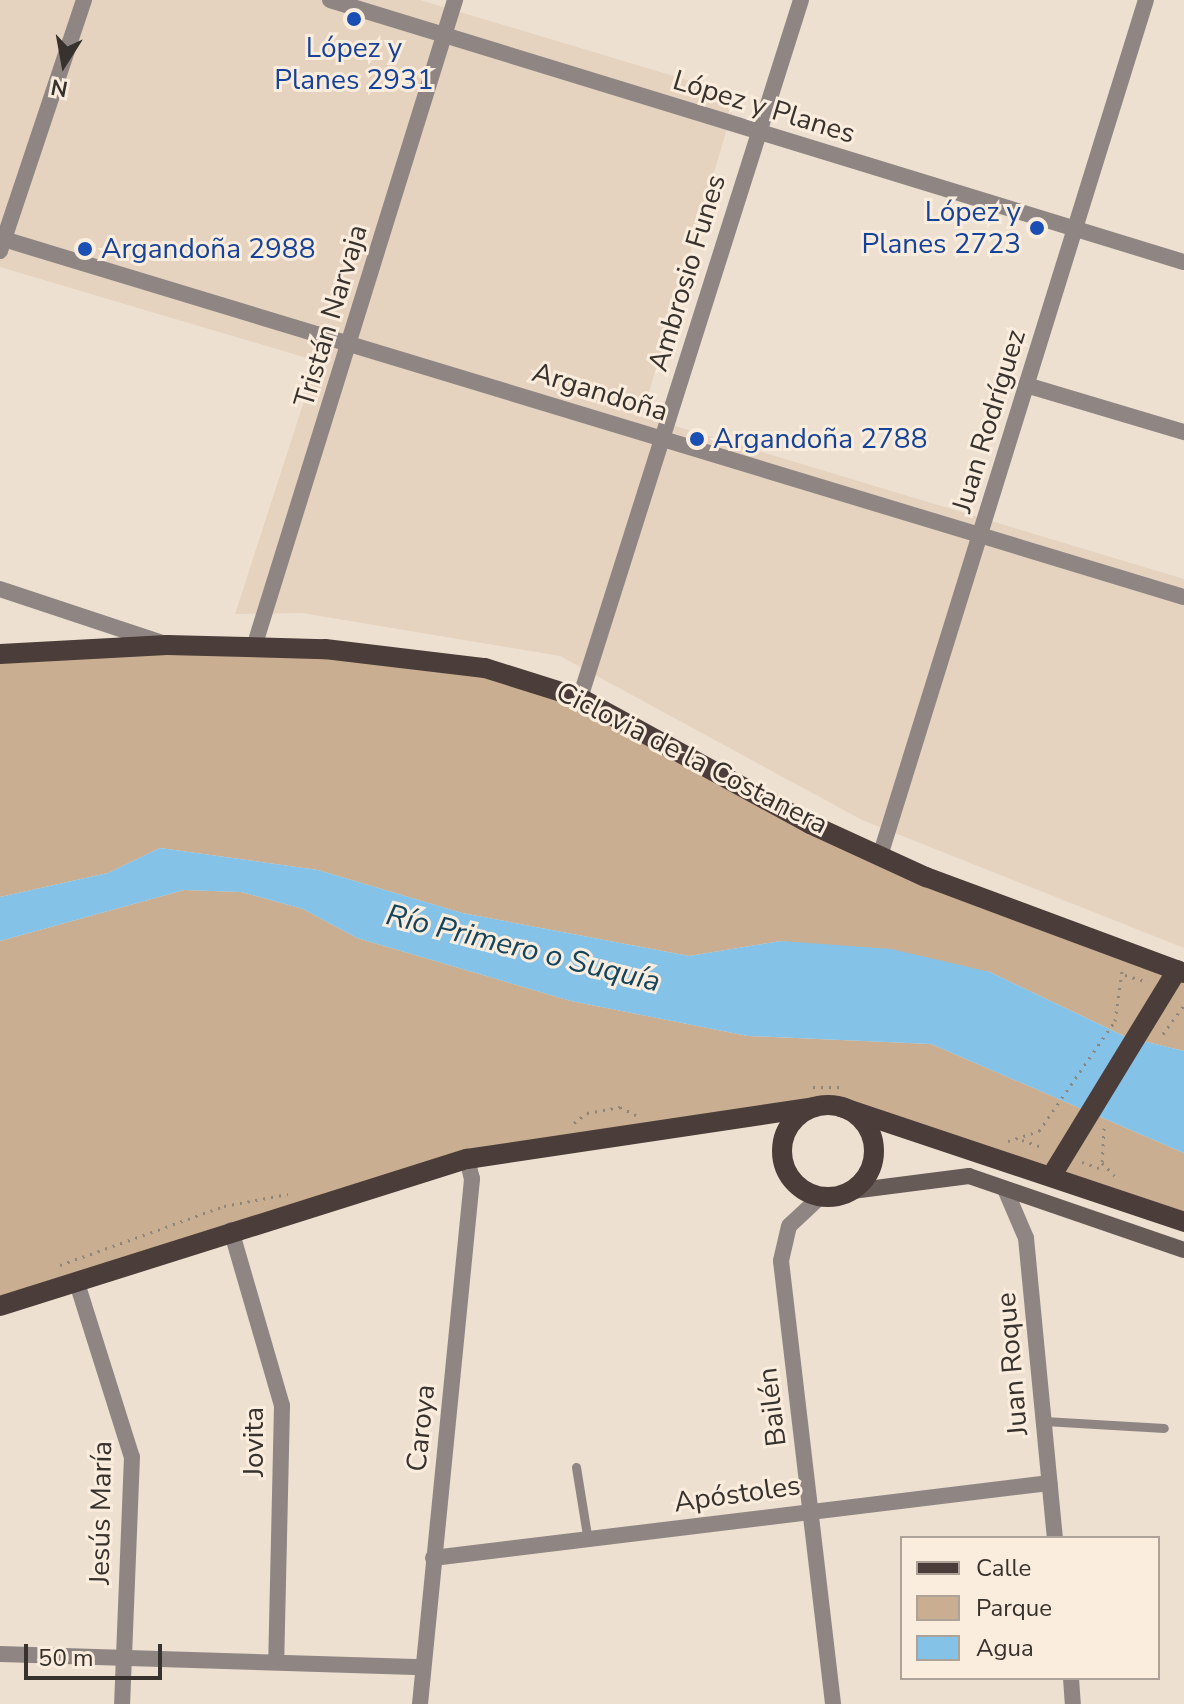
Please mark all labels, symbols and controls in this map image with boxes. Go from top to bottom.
marker: López y Planes 2931 [345,10,363,28]
north arrow [24,24,104,104]
place label: López y Planes 2931 [274,31,434,97]
street label: López y Planes [669,63,859,151]
text: N [48,71,70,104]
street label: Ambrosio Funes [641,171,733,375]
place label: López y Planes 2723 [861,195,1021,261]
marker: López y Planes 2723 [1028,219,1046,237]
street label: Tristán Narvaja [287,221,375,411]
place label: Argandoña 2988 [101,232,315,266]
marker: Argandoña 2988 [76,240,94,258]
street label: Juan Rodríguez [945,325,1033,517]
street label: Argandoña [528,355,672,429]
place label: Argandoña 2788 [713,422,927,456]
marker: Argandoña 2788 [688,430,706,448]
street label: Ciclovia de la Costanera [551,675,833,841]
water label: Río Primero o Suquía [382,898,664,1000]
street label: Juan Roque [989,1291,1035,1437]
street label: Bailén [750,1366,794,1448]
street label: Caroya [400,1383,442,1473]
street label: Jovita [237,1407,271,1477]
street label: Jesús María [83,1441,119,1585]
street label: Apóstoles [672,1469,802,1519]
legend [900,1536,1160,1680]
text: Calle [976,1552,1031,1584]
text: Parque [976,1592,1052,1624]
scale bar [28,1628,166,1678]
text: Agua [976,1632,1034,1664]
text: 50 m [38,1642,94,1674]

